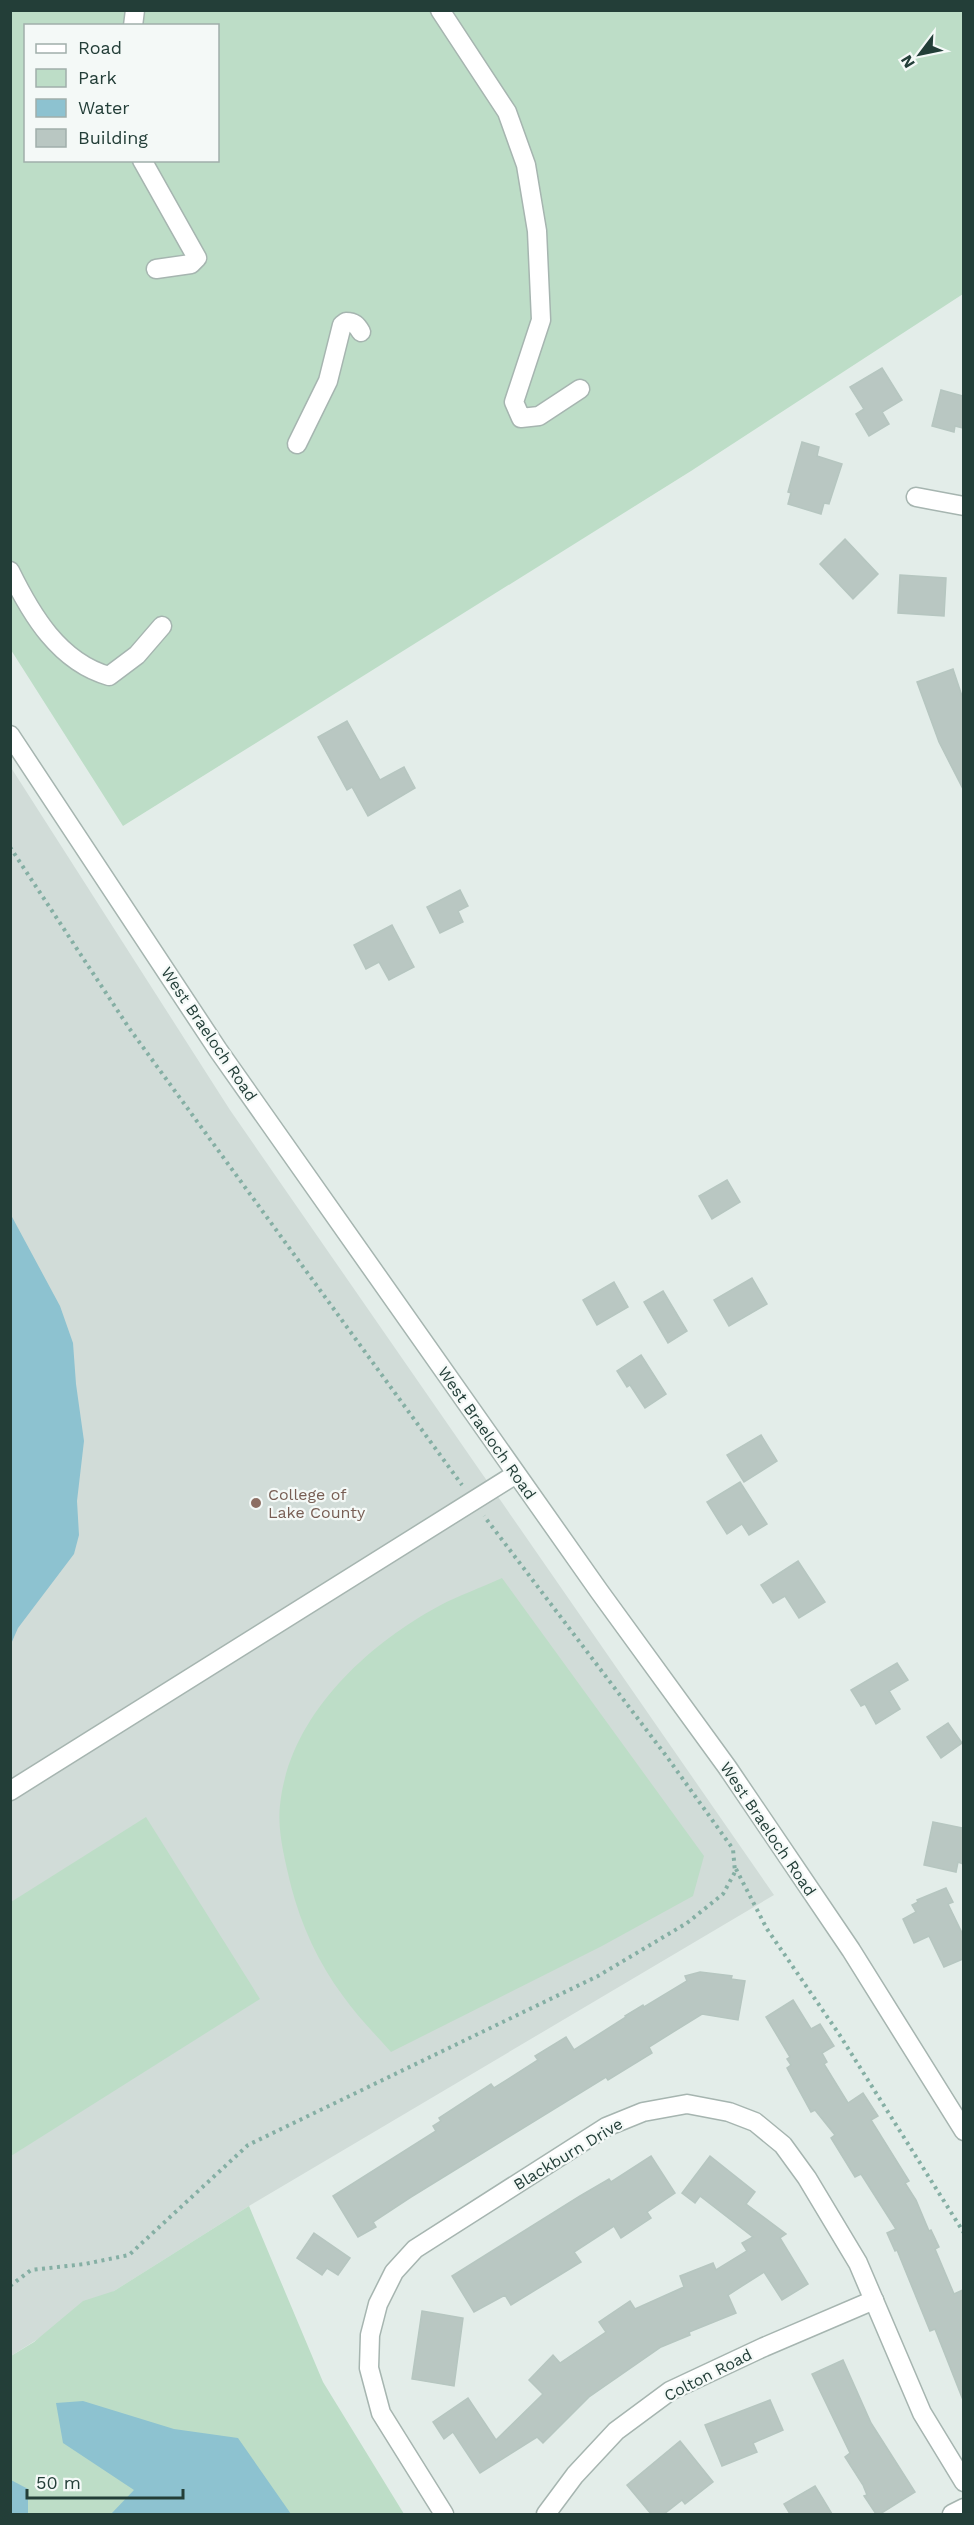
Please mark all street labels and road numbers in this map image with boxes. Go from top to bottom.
street label: West Braeloch Road [157,963,261,1105]
street label: West Braeloch Road [434,1363,540,1503]
street label: West Braeloch Road [716,1758,820,1900]
street label: Blackburn Drive [510,2114,626,2194]
street label: Colton Road [661,2345,755,2405]

